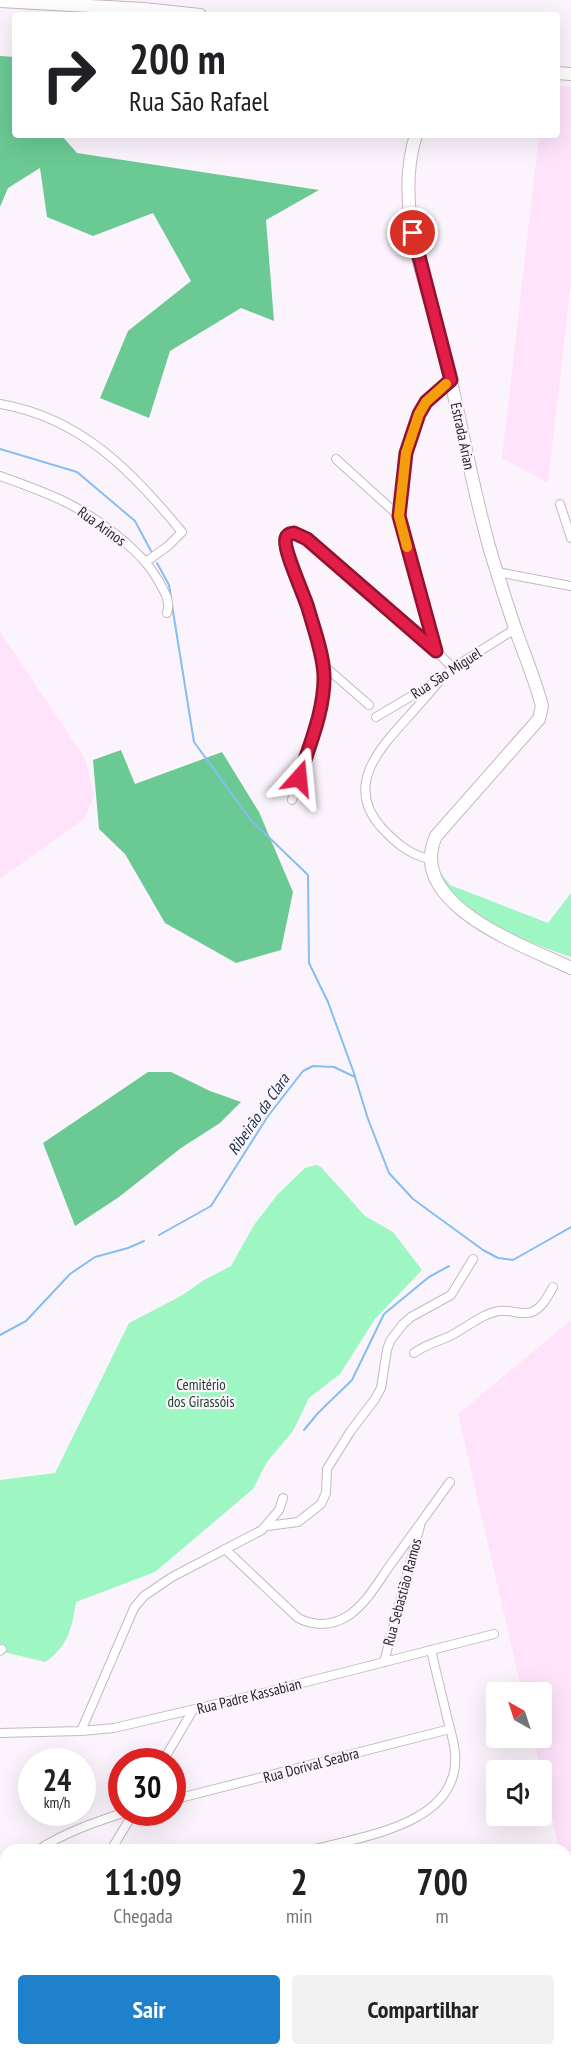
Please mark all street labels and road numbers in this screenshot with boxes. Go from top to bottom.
street label: Estrada Arian [447,401,479,471]
street label: Rua Arinos [74,502,130,550]
street label: Rua São Miguel [407,643,485,703]
street label: Rua Sebastião Ramos [379,1536,425,1648]
street label: Rua Padre Kassabian [195,1674,303,1718]
street label: Rua Dorival Seabra [261,1743,361,1787]

